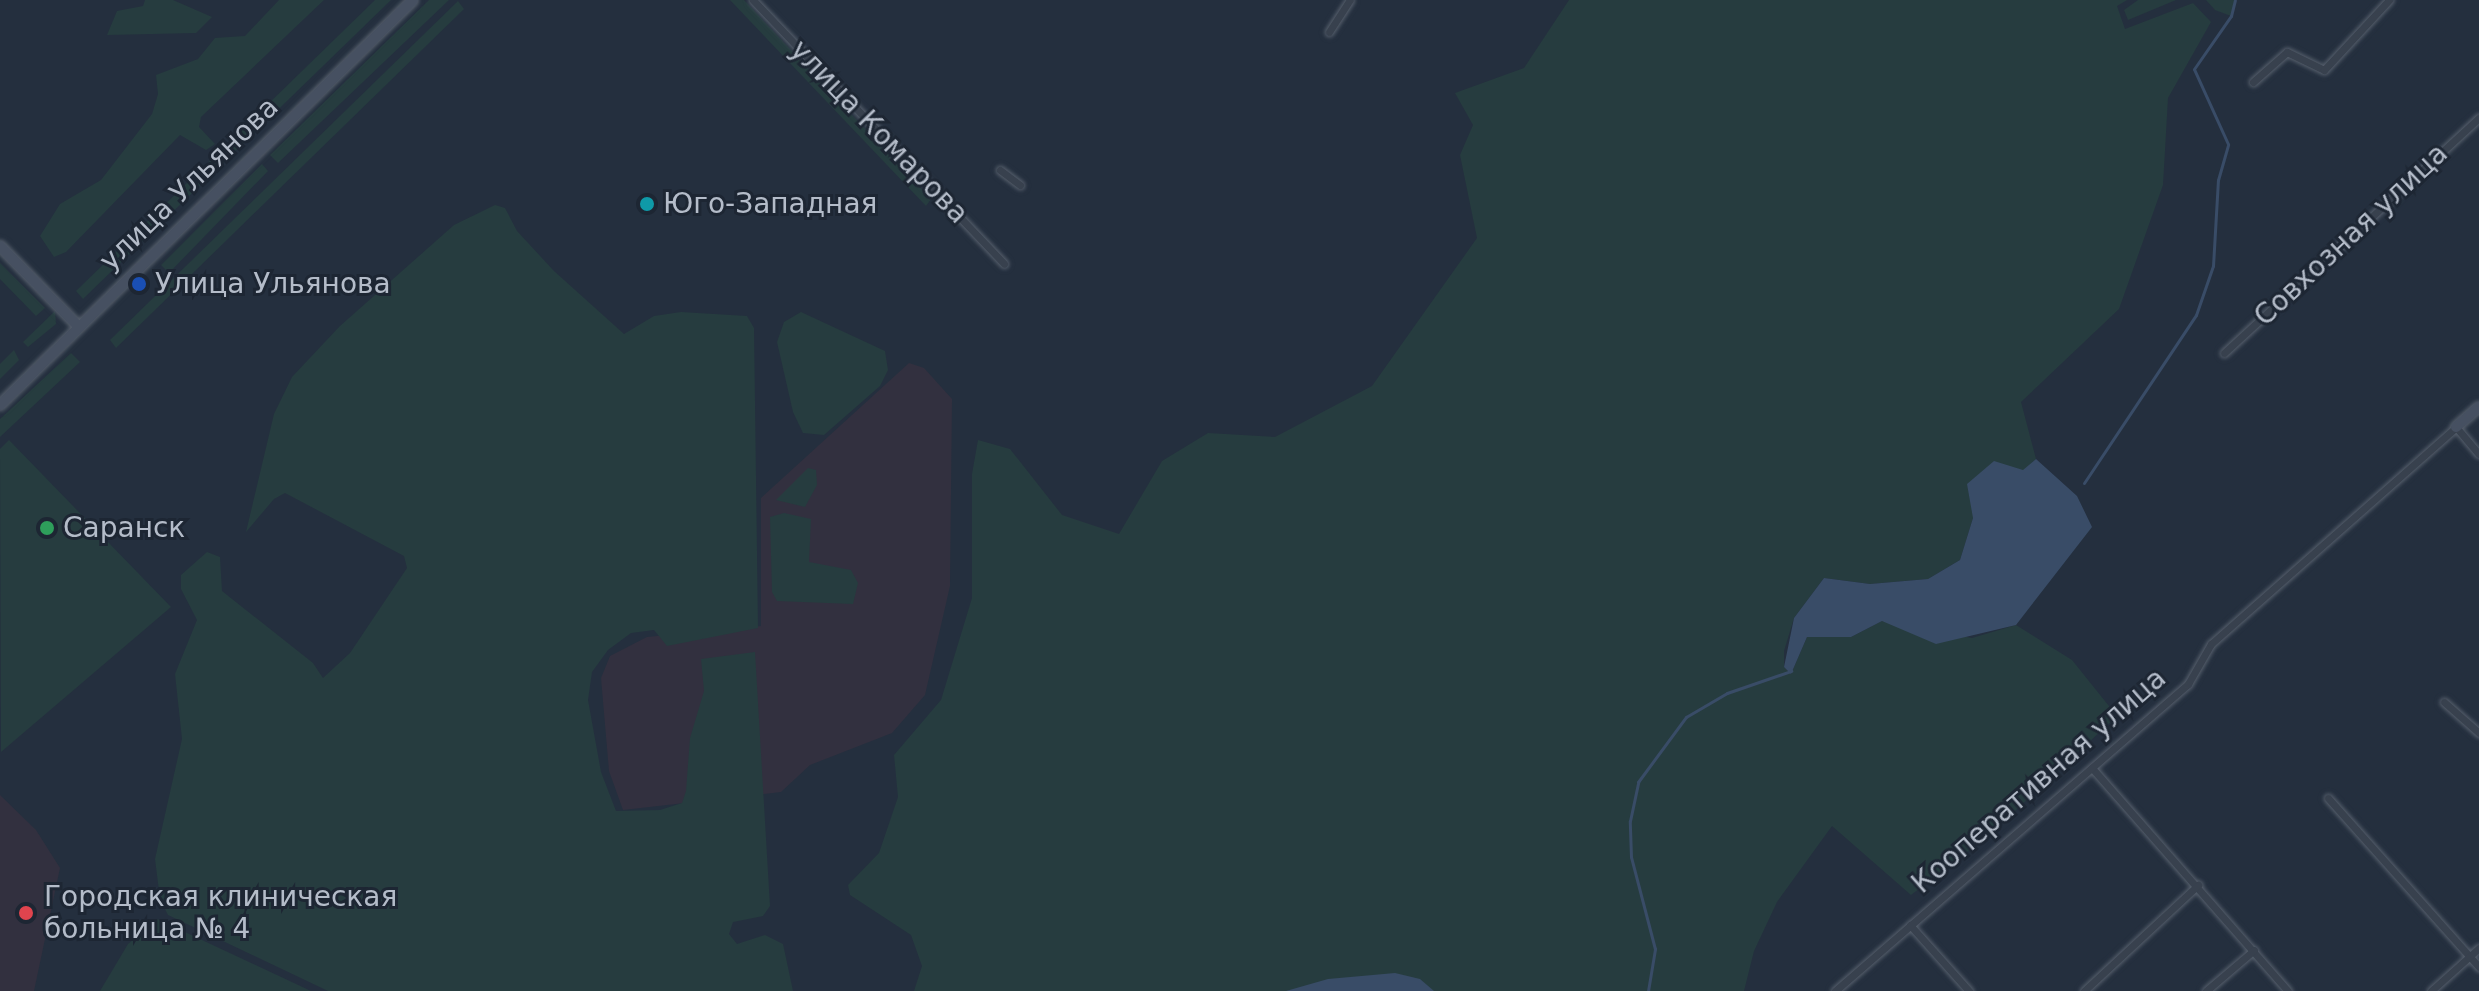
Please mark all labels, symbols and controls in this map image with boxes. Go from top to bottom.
street label: улица Комарова [783,33,975,231]
street label: улица Ульянова [93,90,285,278]
street label: Совхозная улица [2247,137,2455,333]
place label: Юго-Западная [663,187,877,221]
marker: Юго-Западная [638,195,656,213]
place label: Улица Ульянова [155,267,391,301]
marker: Улица Ульянова [130,275,148,293]
place label: Саранск [63,511,185,545]
marker: Саранск [38,519,56,537]
street label: Кооперативная улица [1905,661,2173,901]
place label: Городская клиническая больница № 4 [44,880,397,946]
marker: Городская клиническая больница № 4 [15,902,37,924]

